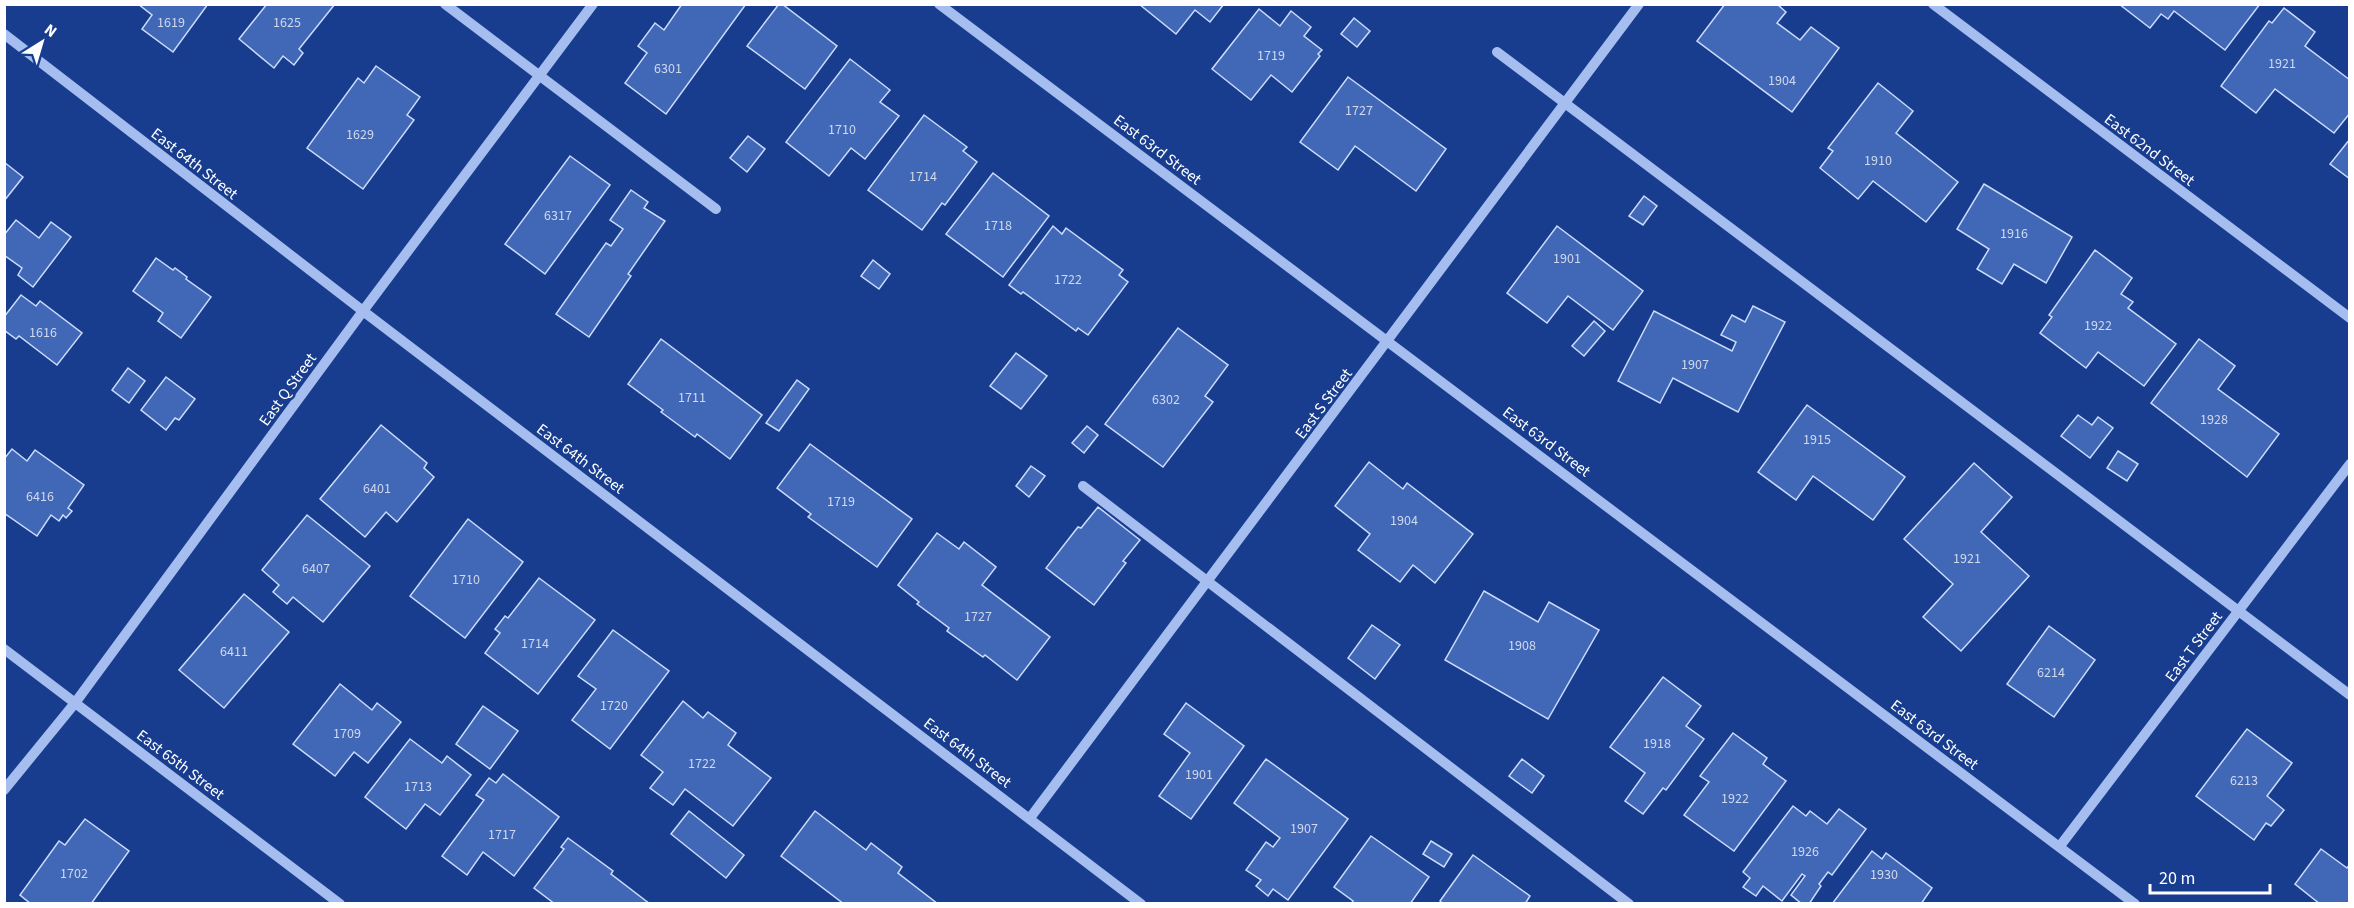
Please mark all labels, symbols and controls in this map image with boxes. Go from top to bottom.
north arrow [12,12,72,72]
house number: 1619 [157,13,185,33]
house number: 1625 [273,13,301,33]
text: N [40,19,61,43]
house number: 1719 [1257,46,1285,66]
house number: 1921 [2268,54,2296,74]
house number: 6301 [654,59,682,79]
house number: 1904 [1768,71,1796,91]
house number: 1727 [1345,101,1373,121]
street label: East 62nd Street [2100,108,2200,192]
street label: East 63rd Street [1109,109,1206,191]
house number: 1710 [828,120,856,140]
street label: East 64th Street [146,123,243,205]
house number: 1629 [346,125,374,145]
house number: 1910 [1864,151,1892,171]
house number: 1714 [909,167,937,187]
house number: 6317 [544,206,572,226]
house number: 1718 [984,216,1012,236]
house number: 1916 [2000,224,2028,244]
house number: 1901 [1553,249,1581,269]
house number: 1722 [1054,270,1082,290]
house number: 1922 [2084,316,2112,336]
house number: 1616 [29,323,57,343]
street label: East Q Street [254,348,322,431]
house number: 1907 [1681,355,1709,375]
street label: East S Street [1290,363,1358,443]
house number: 1711 [678,388,706,408]
house number: 6302 [1152,390,1180,410]
street label: East 63rd Street [1498,401,1595,483]
house number: 1928 [2200,410,2228,430]
street label: East 64th Street [532,418,629,499]
house number: 1915 [1803,430,1831,450]
house number: 6401 [363,479,391,499]
house number: 6416 [26,487,54,507]
house number: 1719 [827,492,855,512]
house number: 1904 [1390,511,1418,531]
house number: 1921 [1953,549,1981,569]
house number: 6407 [302,559,330,579]
house number: 1710 [452,570,480,590]
street label: East T Street [2160,606,2228,687]
house number: 1727 [964,607,992,627]
house number: 1714 [521,634,549,654]
house number: 1908 [1508,636,1536,656]
house number: 6411 [220,642,248,662]
house number: 6214 [2037,663,2065,683]
street label: East 63rd Street [1886,694,1983,776]
house number: 1720 [600,696,628,716]
street label: East 64th Street [919,712,1016,793]
street label: East 65th Street [132,724,229,805]
house number: 1709 [333,724,361,744]
house number: 1918 [1643,734,1671,754]
house number: 1722 [688,754,716,774]
house number: 1901 [1185,765,1213,785]
house number: 6213 [2230,771,2258,791]
house number: 1713 [404,777,432,797]
house number: 1922 [1721,789,1749,809]
house number: 1907 [1290,819,1318,839]
house number: 1717 [488,825,516,845]
house number: 1926 [1791,842,1819,862]
scale bar [2150,857,2270,895]
house number: 1702 [60,864,88,884]
house number: 1930 [1870,865,1898,885]
text: 20 m [2159,866,2195,891]

